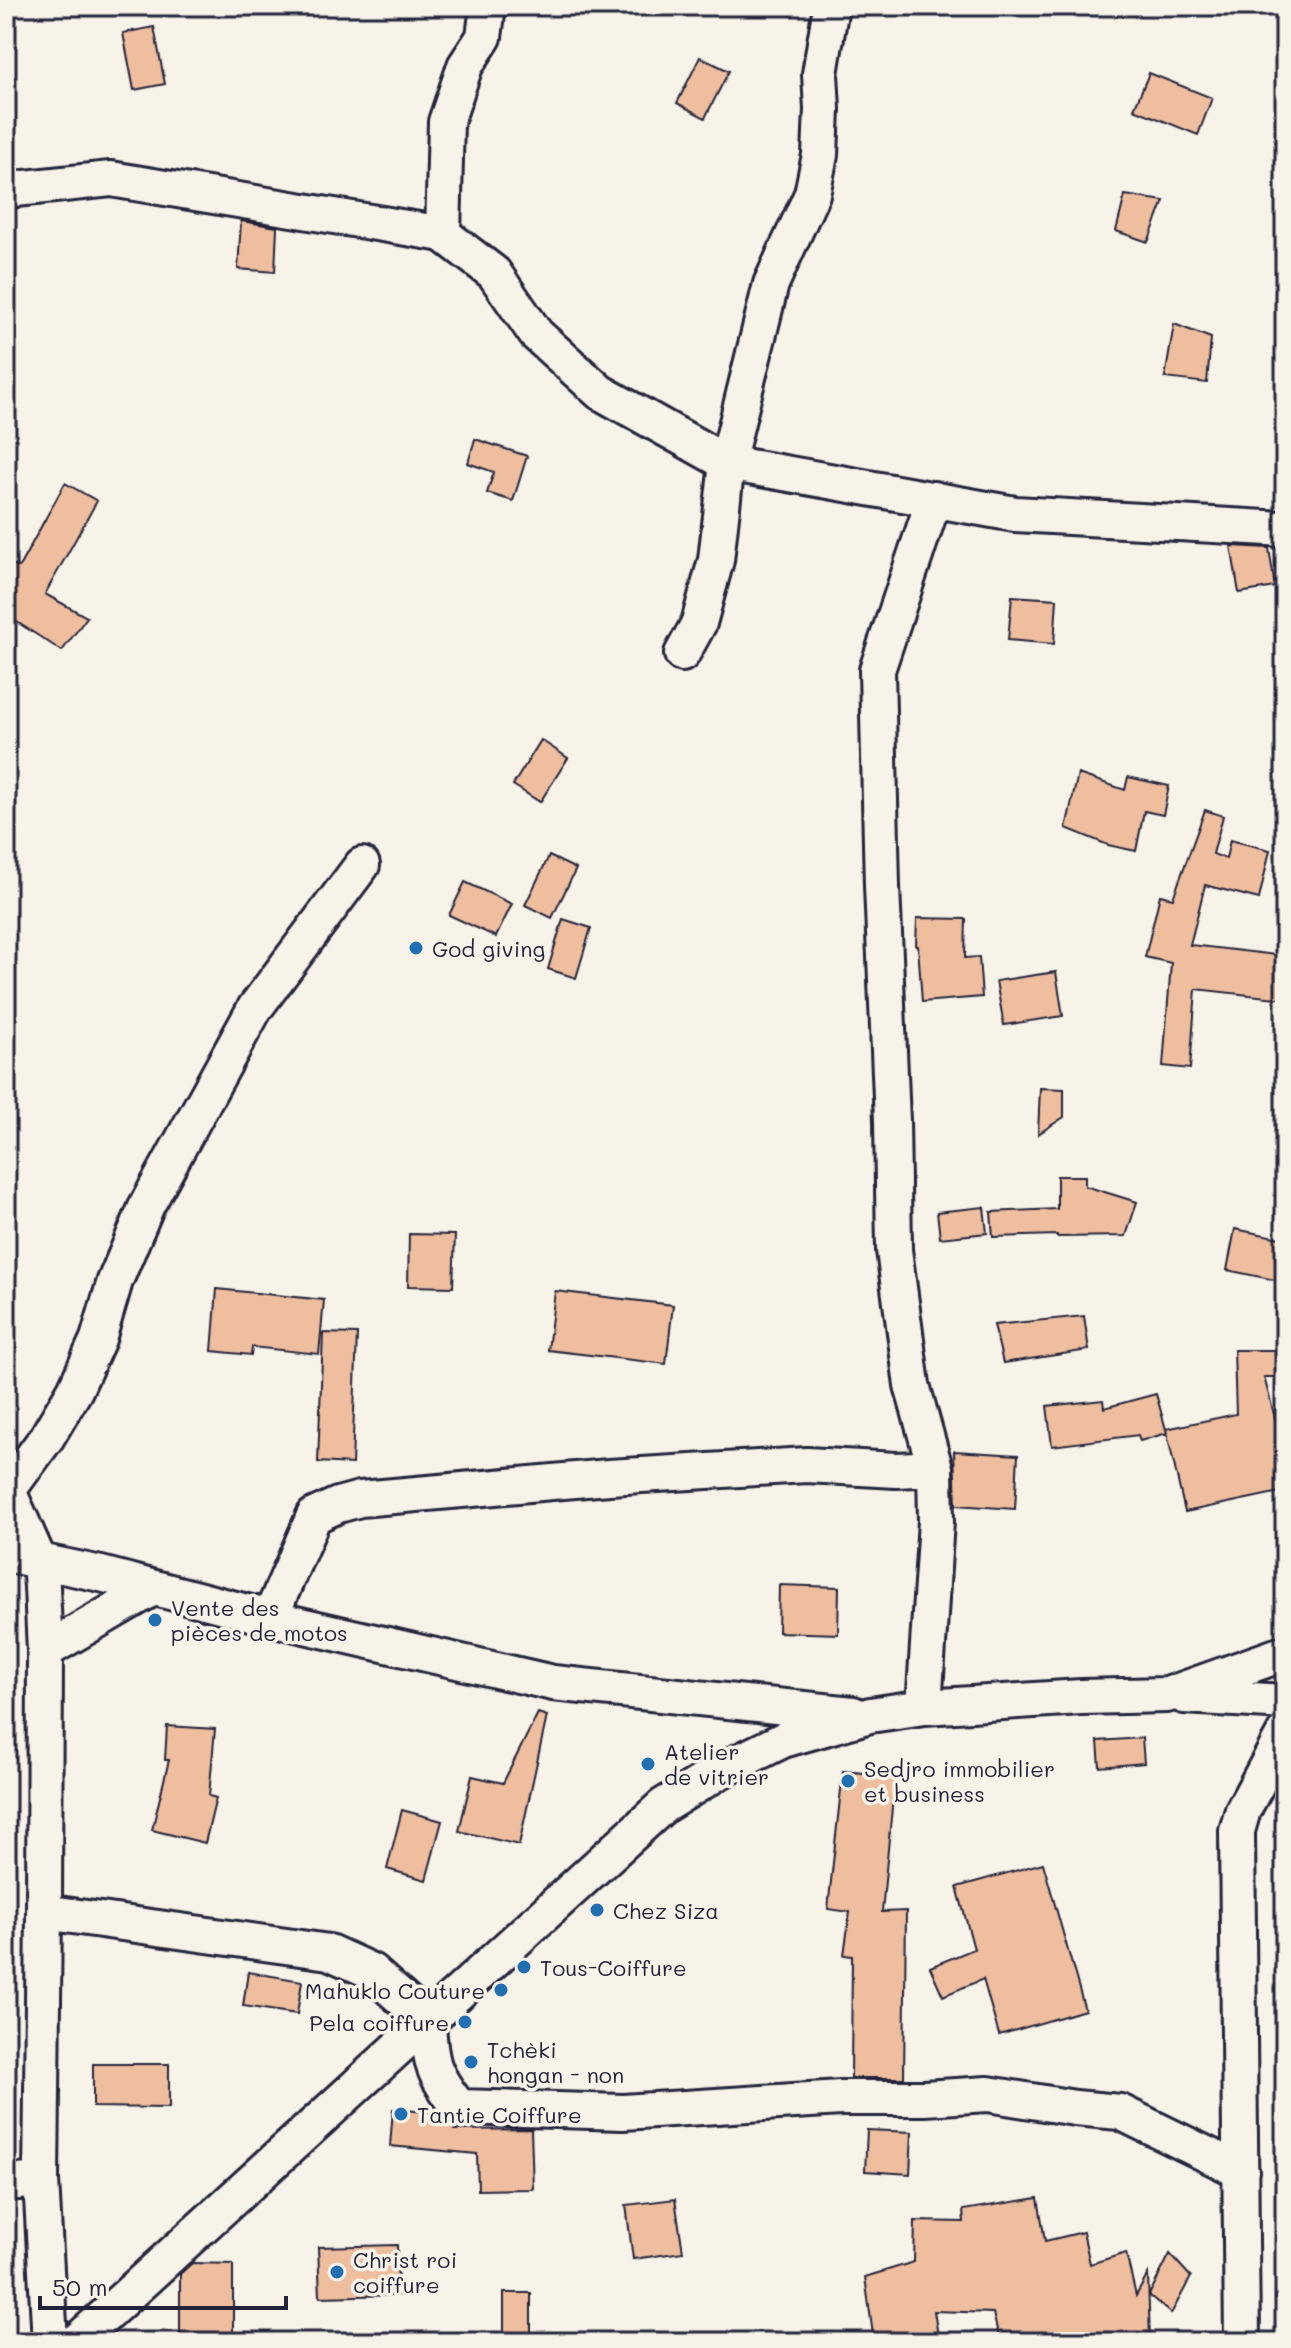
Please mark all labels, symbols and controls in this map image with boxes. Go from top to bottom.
place label: God giving [432,934,545,963]
marker: God giving [407,939,425,957]
place label: Vente des pièces de motos [171,1593,348,1647]
marker: Vente des pièces de motos [146,1611,164,1629]
place label: Atelier de vitrier [664,1737,769,1791]
place label: Sedjro immobilier et business [864,1754,1055,1808]
marker: Atelier de vitrier [639,1755,657,1773]
marker: Sedjro immobilier et business [839,1772,857,1790]
place label: Chez Siza [613,1896,719,1925]
marker: Chez Siza [588,1901,606,1919]
place label: Tous-Coiffure [540,1953,687,1982]
marker: Tous-Coiffure [515,1958,533,1976]
place label: Mahuklo Couture [305,1976,485,2005]
marker: Mahuklo Couture [492,1981,510,1999]
place label: Pela coiffure [309,2008,449,2037]
marker: Pela coiffure [456,2013,474,2031]
place label: Tchèki hongan - non [487,2035,624,2089]
marker: Tchèki hongan - non [462,2053,480,2071]
place label: Tantie Coiffure [417,2100,582,2129]
marker: Tantie Coiffure [392,2105,410,2123]
place label: Christ roi coiffure [353,2245,457,2299]
scale bar [40,2260,286,2310]
marker: Christ roi coiffure [328,2263,346,2281]
text: 50 m [52,2271,108,2302]

